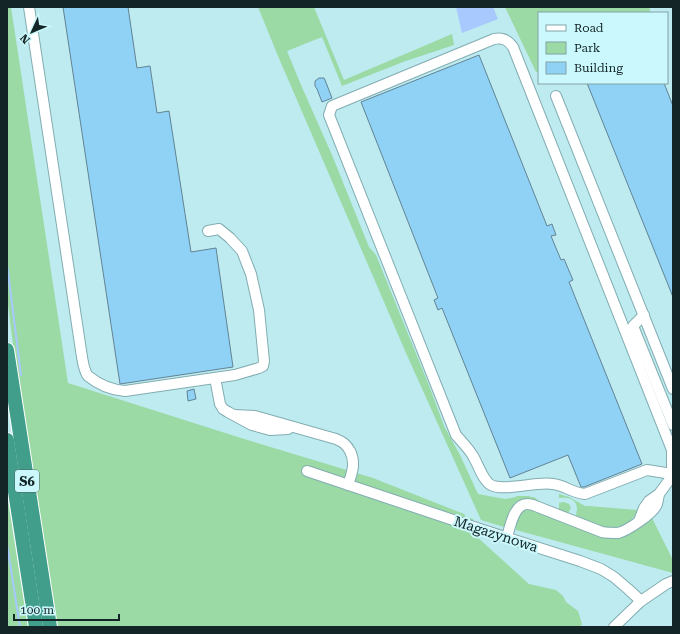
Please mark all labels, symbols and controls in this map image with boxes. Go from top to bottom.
north arrow [12,12,52,52]
legend [538,12,668,84]
text: Road [574,21,604,35]
text: N [17,31,33,46]
text: Park [574,41,601,55]
text: Building [574,61,623,75]
road number: S6 [15,470,39,492]
street label: Magazynowa [452,513,540,555]
scale bar [14,596,119,622]
text: 100 m [20,603,54,617]

